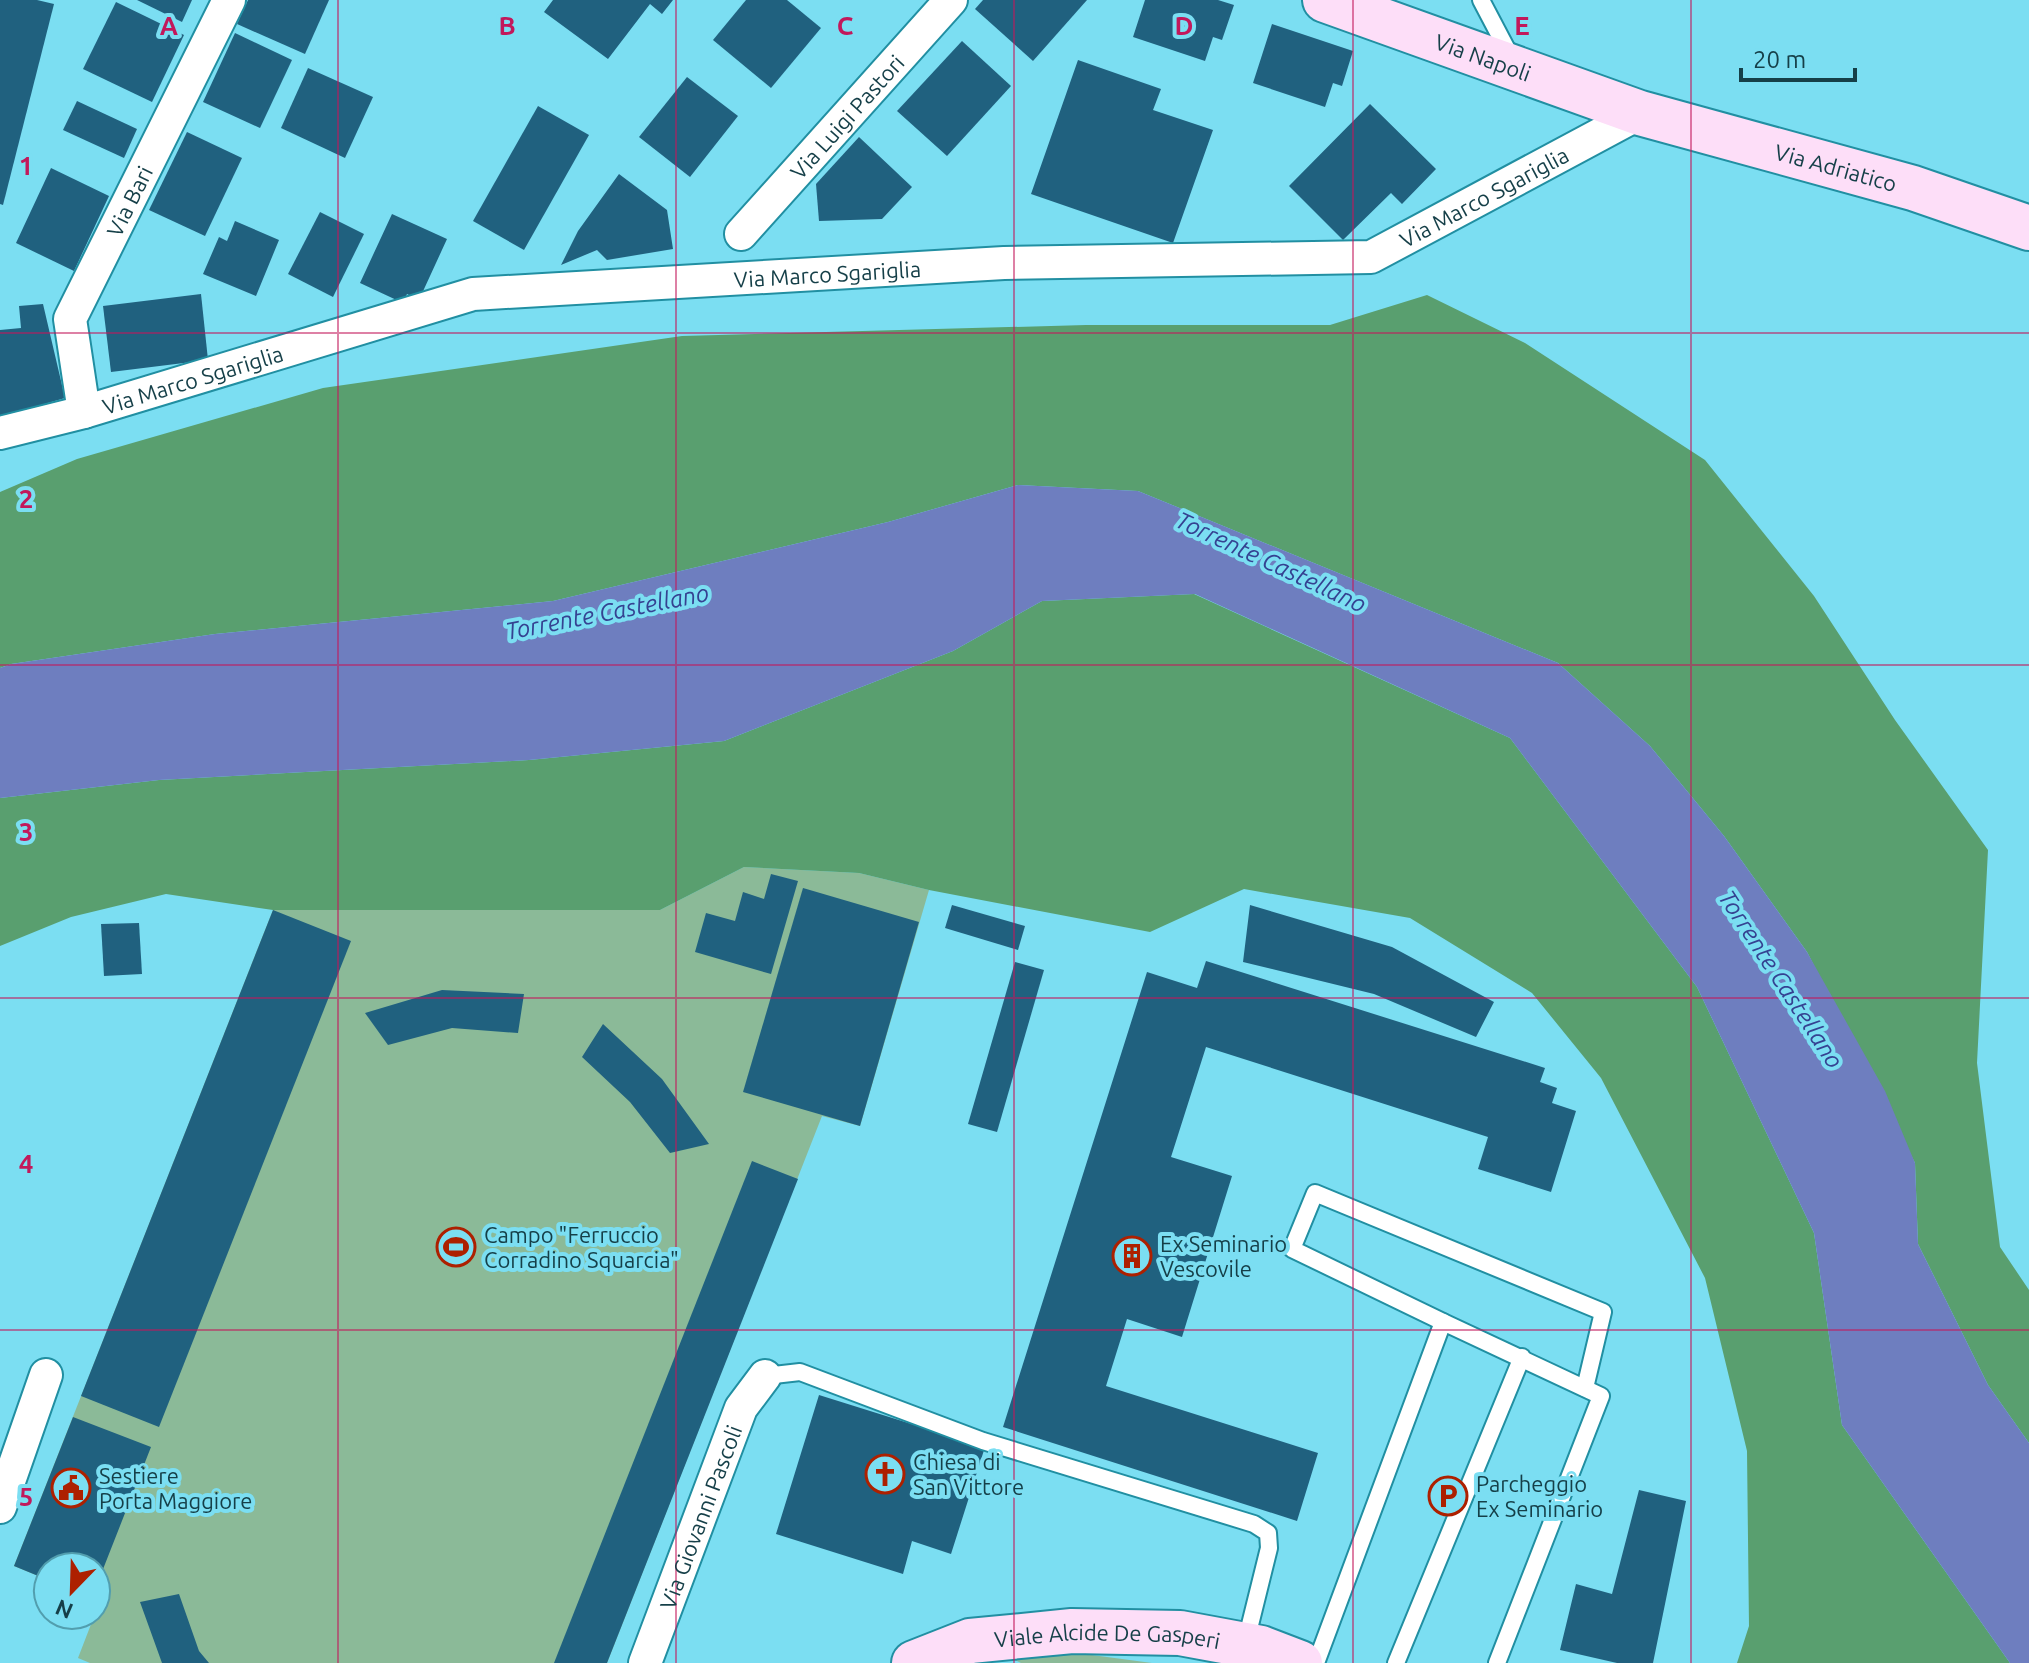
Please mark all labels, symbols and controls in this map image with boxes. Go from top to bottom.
text: A [160,11,179,40]
text: B [498,11,516,40]
text: C [837,11,854,40]
text: D [1175,11,1193,40]
text: E [1514,11,1530,40]
street label: Via Napoli [1432,28,1535,85]
scale bar [1741,32,1855,82]
text: 20 m [1753,46,1806,73]
street label: Via Luigi Pastori [785,49,908,183]
street label: Via Adriatico [1772,138,1900,196]
street label: Via Marco Sgariglia [1395,141,1572,252]
text: 1 [19,151,33,180]
street label: Via Bari [101,162,157,240]
street label: Via Marco Sgariglia [733,255,922,291]
street label: Via Marco Sgariglia [99,340,286,418]
text: 2 [19,484,33,513]
water label: Torrente Castellano [1172,506,1370,618]
water label: Torrente Castellano [503,579,711,645]
text: 3 [19,817,33,846]
water label: Torrente Castellano [1713,885,1849,1073]
text: 4 [19,1149,33,1178]
place label: Campo "Ferruccio Corradino Squarcia" [484,1222,679,1272]
sports icon: Campo "Ferruccio Corradino Squarcia" [435,1226,477,1268]
place label: Ex Seminario Vescovile [1160,1231,1287,1281]
building icon: Ex Seminario Vescovile [1111,1235,1153,1277]
street label: Via Giovanni Pascoli [654,1421,746,1613]
place label: Chiesa di San Vittore [913,1449,1024,1499]
church icon: Chiesa di San Vittore [864,1453,906,1495]
place label: Sestiere Porta Maggiore [99,1463,252,1513]
public building icon: Sestiere Porta Maggiore [50,1467,92,1509]
place label: Parcheggio Ex Seminario [1476,1471,1603,1521]
parking icon: Parcheggio Ex Seminario [1427,1475,1469,1517]
text: 5 [19,1482,33,1511]
north arrow [32,1551,112,1631]
text: N [52,1595,76,1625]
street label: Viale Alcide De Gasperi [993,1618,1222,1653]

